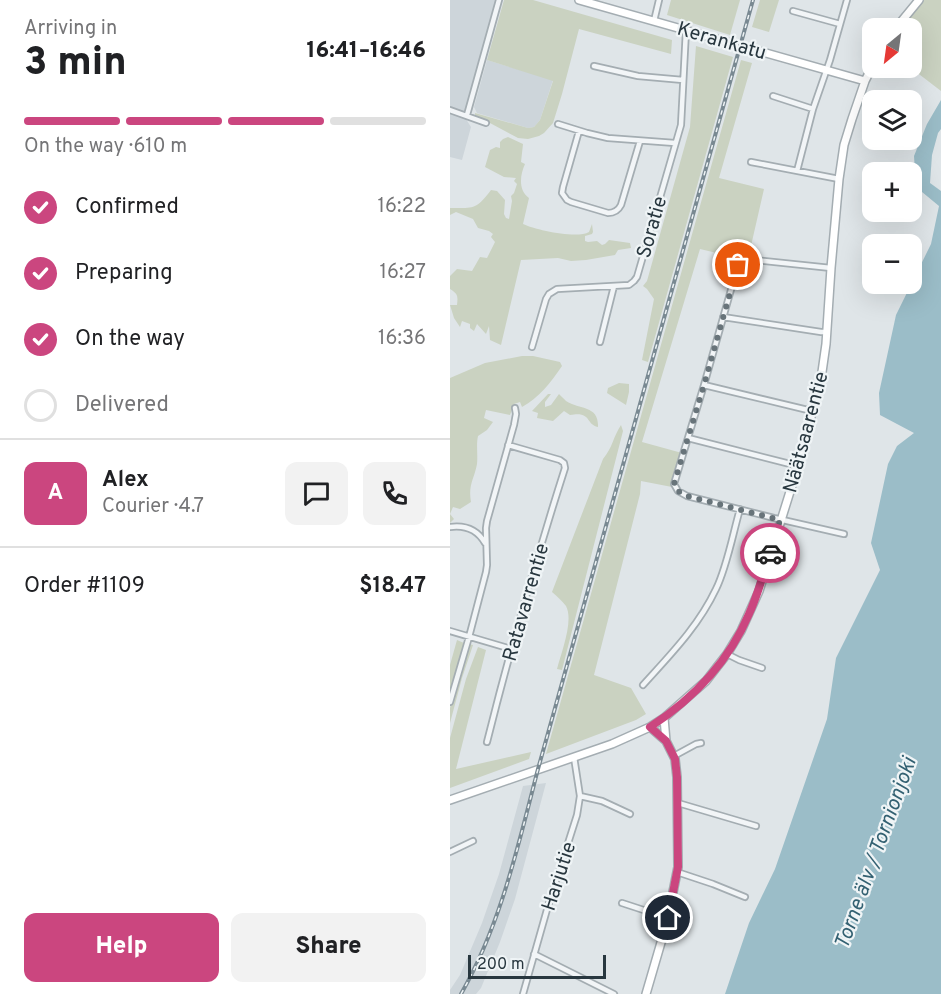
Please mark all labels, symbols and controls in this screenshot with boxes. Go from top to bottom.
text: Arriving in [24,16,117,42]
street label: Kerankatu [674,17,769,67]
north arrow [862,18,922,78]
map controls [862,18,922,294]
text: 16:41–16:46 [307,38,426,65]
text: 3 min [24,40,127,89]
button: layers [862,90,922,150]
text: On the way · 610 m [24,134,187,160]
button: + [862,162,922,222]
icon: check [24,191,57,224]
text: Confirmed [75,194,179,221]
text: 16:22 [378,194,426,220]
street label: Soratie [632,194,674,262]
button: − [862,234,922,294]
pin [712,239,763,290]
icon: bag [721,248,754,281]
icon: check [24,257,57,290]
text: Preparing [75,260,173,287]
text: 16:27 [380,260,426,286]
icon: check [24,323,57,356]
text: On the way [75,326,185,353]
text: 16:36 [378,326,426,352]
street label: Näätsaarentie [778,369,836,496]
text: Delivered [75,392,169,419]
button: chat [285,462,348,525]
button: phone [363,462,426,525]
text: Alex [102,467,149,494]
text: A [48,480,63,507]
text: Courier · 4.7 [102,494,204,520]
courier [740,523,800,583]
icon: car [754,537,787,570]
street label: Ratavarrentie [498,540,556,665]
text: Order #1109 [24,573,145,600]
text: $18.47 [359,573,426,600]
water label: Torne älv / Tornionjoki [829,752,924,953]
street label: Harjutie [537,839,583,914]
pin [642,892,693,943]
icon: home [651,901,684,934]
button: Help [24,913,219,982]
button: Share [231,913,426,982]
scale bar [468,952,606,980]
text: 200 m [477,955,525,975]

